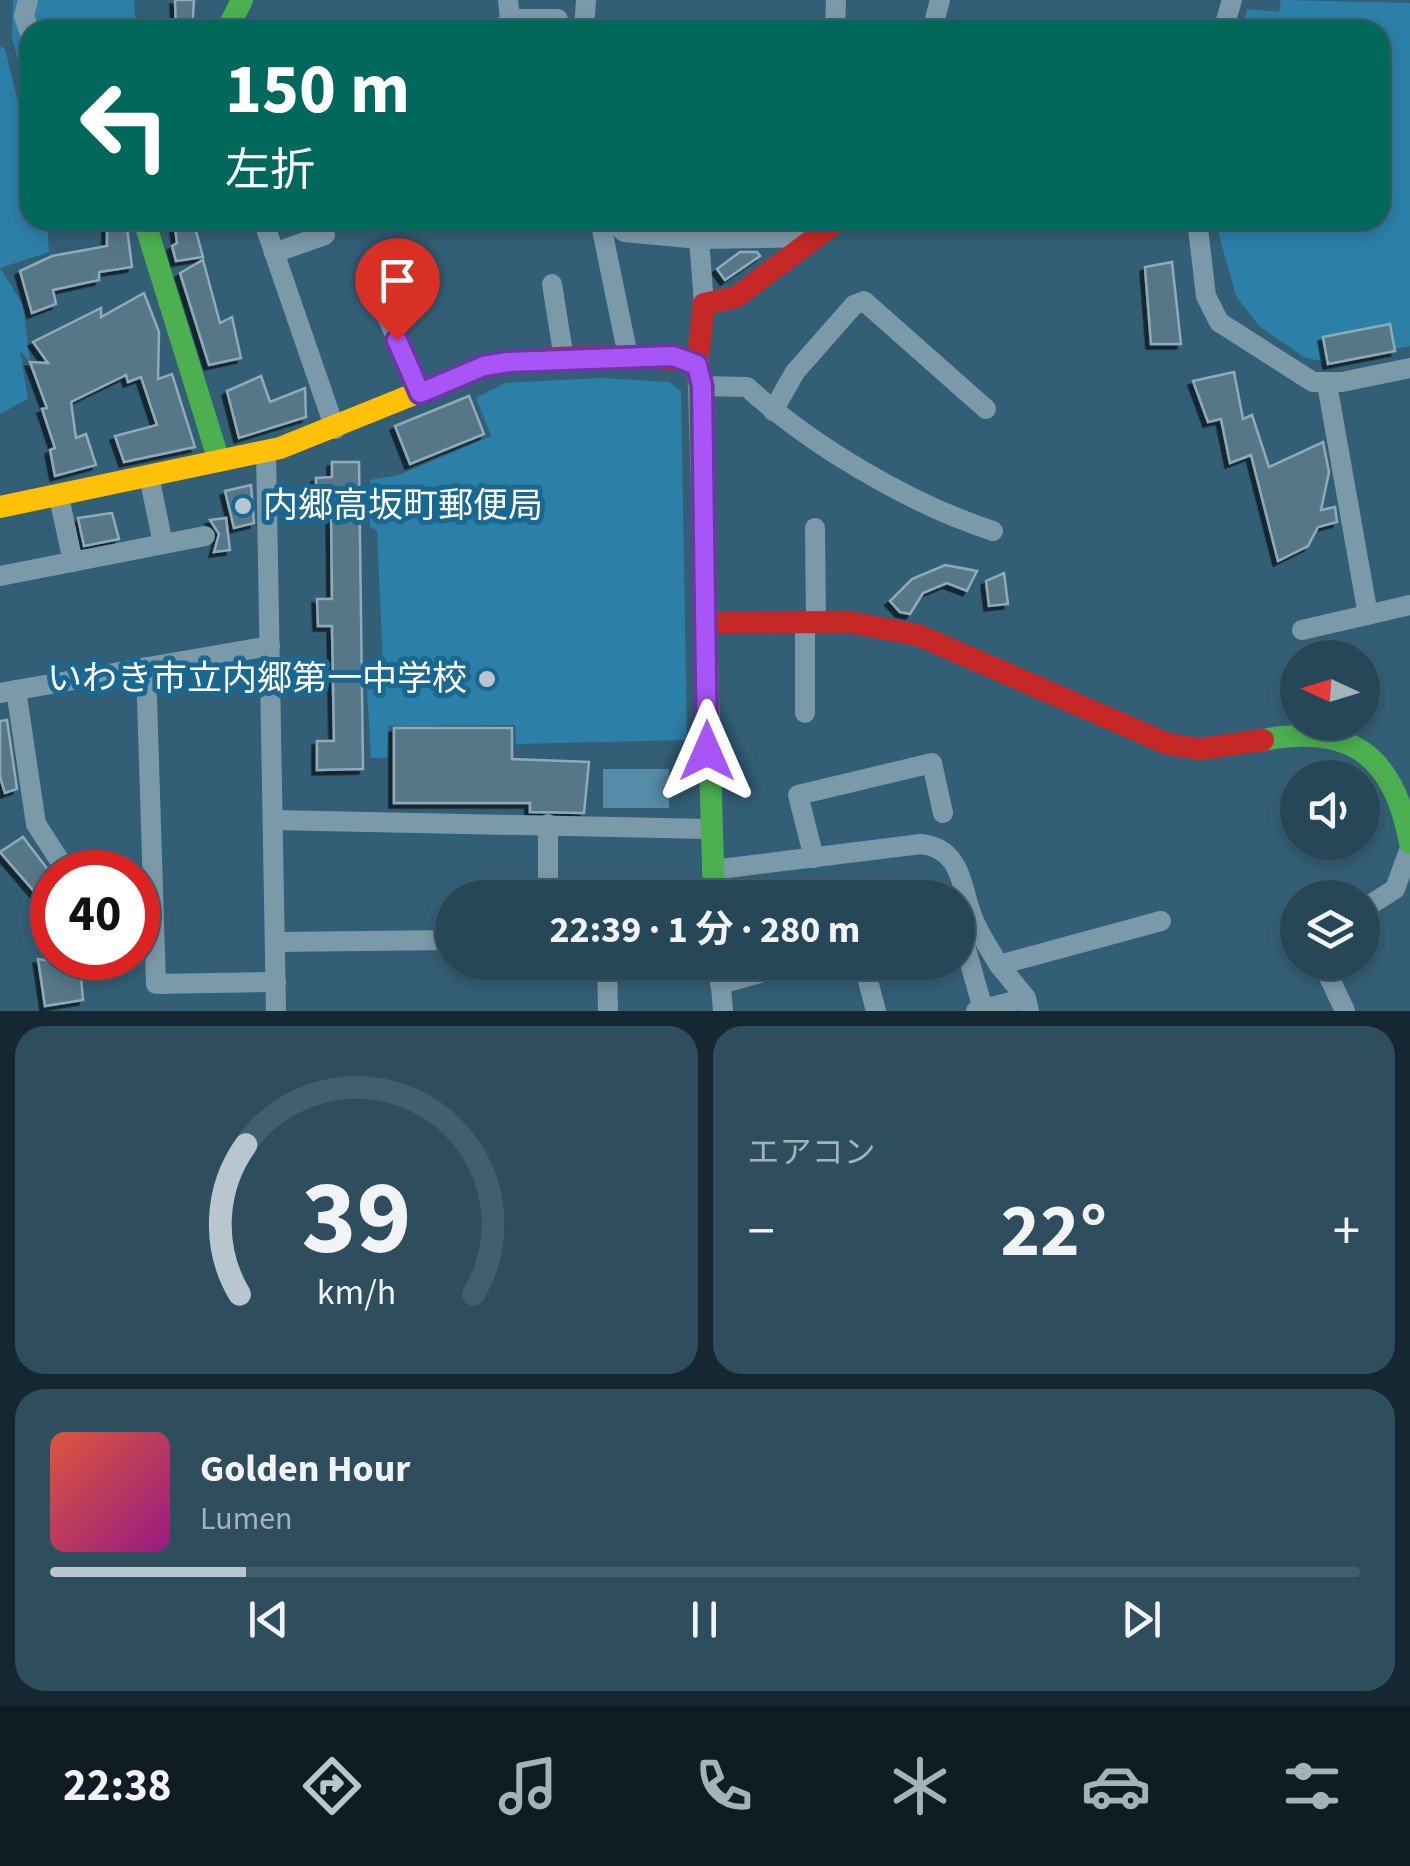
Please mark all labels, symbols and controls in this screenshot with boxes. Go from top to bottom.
text: 150 m [225,40,410,140]
icon: left [60,60,190,190]
text: 左折 [225,139,315,203]
pin [355,238,440,341]
icon: arrive [370,253,425,308]
place label: 内郷高坂町郵便局 [263,481,543,531]
marker: 内郷高坂町郵便局 [232,495,254,517]
north arrow [1280,640,1380,740]
map controls [1280,640,1380,980]
place label: いわき市立内郷第一中学校 [47,654,467,704]
marker: いわき市立内郷第一中学校 [476,668,498,690]
position arrow [655,699,759,803]
button: sound [1280,760,1380,860]
speed limit sign: 40 [30,850,160,980]
button: layers [1280,880,1380,980]
text: 22:39 · 1 分 · 280 m [550,903,860,957]
text: エアコン [748,1130,876,1176]
text: 39 [301,1146,411,1294]
text: 22° [1000,1178,1107,1285]
text: − [748,1193,775,1271]
text: + [1333,1193,1360,1271]
text: km/h [317,1267,396,1318]
text: Golden Hour [200,1442,410,1496]
text: Lumen [200,1496,293,1542]
icon: previous [241,1592,296,1647]
icon: pause [677,1592,732,1647]
icon: next [1114,1592,1169,1647]
icon: directions [297,1751,367,1821]
icon: music [493,1751,563,1821]
icon: phone [689,1751,759,1821]
icon: climate [885,1751,955,1821]
icon: car [1081,1751,1151,1821]
icon: filters [1277,1751,1347,1821]
text: 22:38 [63,1754,172,1818]

